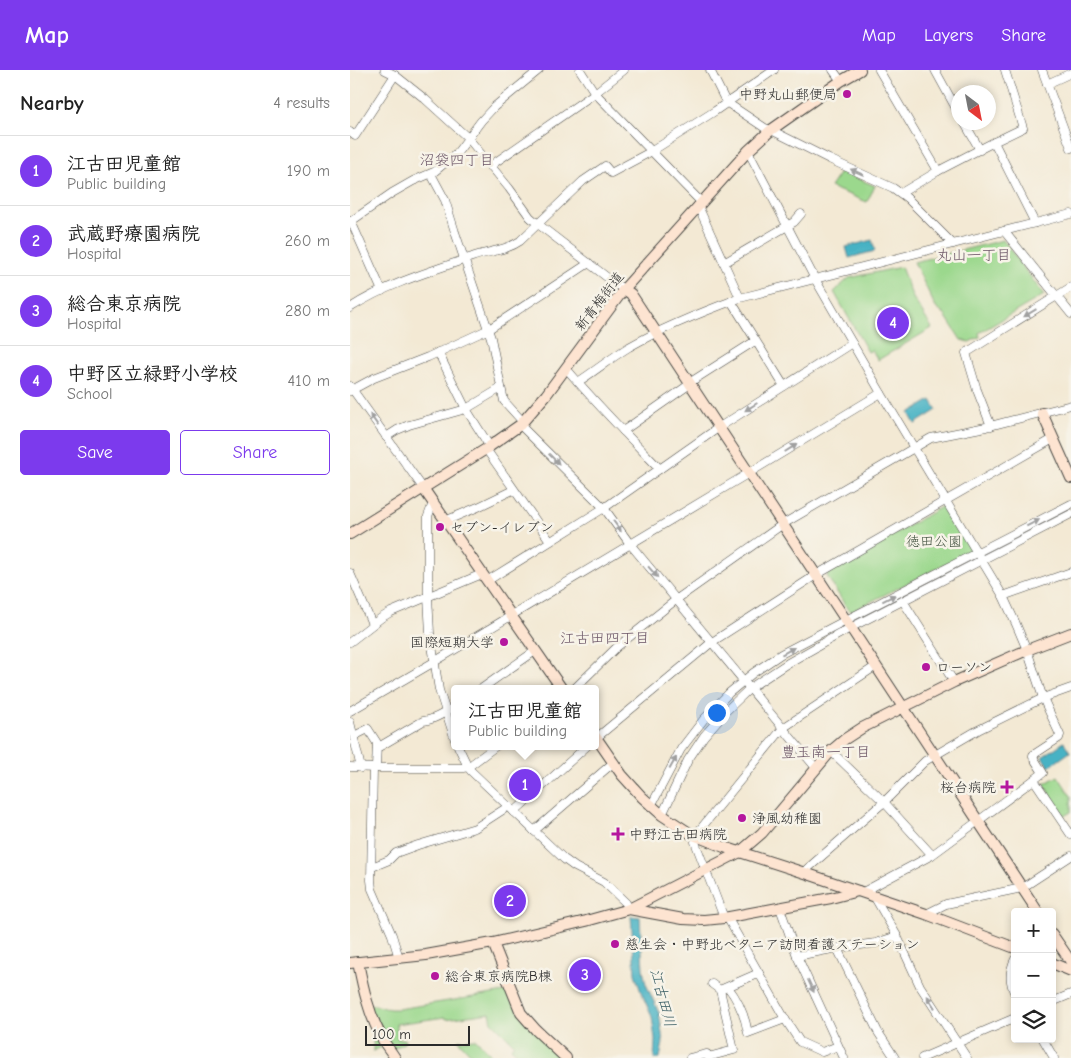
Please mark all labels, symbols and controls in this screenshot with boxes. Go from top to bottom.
text: Map [25,21,69,49]
text: Map [862,25,896,46]
text: Layers [924,25,973,46]
text: Share [1001,25,1046,46]
north arrow [951,85,996,130]
place label: 中野丸山郵便局 [739,86,837,103]
marker: 中野丸山郵便局 [841,88,853,100]
text: Nearby [20,91,84,115]
text: 4 results [273,94,330,112]
district label: 沼袋四丁目 [419,151,495,169]
text: 江古田児童館 [67,153,181,175]
text: 1 [33,162,39,180]
text: 190 m [287,162,330,180]
one-way arrow [850,167,864,175]
text: Public building [67,175,166,193]
text: 武蔵野療園病院 [67,223,200,245]
text: 2 [32,232,40,250]
text: 260 m [285,232,330,250]
text: Hospital [67,245,122,263]
district label: 丸山一丁目 [936,246,1012,264]
street label: 新青梅街道 [571,268,628,334]
text: 総合東京病院 [67,293,181,315]
text: 3 [32,302,40,320]
text: 280 m [285,302,330,320]
pin: 4 [877,304,909,342]
one-way arrow [1023,309,1037,318]
text: Hospital [67,315,122,333]
text: 中野区立緑野小学校 [67,363,238,385]
text: 4 [32,372,40,390]
text: 410 m [288,372,330,390]
text: School [67,385,113,403]
one-way arrow [745,402,758,411]
one-way arrow [369,413,379,427]
button: Save [20,430,170,475]
button: Share [180,430,330,475]
one-way arrow [784,443,798,453]
one-way arrow [548,453,560,465]
place label: セブン-イレブン [450,519,554,536]
one-way arrow [612,519,622,533]
one-way arrow [1026,519,1041,527]
marker: セブン-イレブン [434,521,446,533]
park label: 徳田公園 [906,533,962,550]
one-way arrow [648,565,659,578]
one-way arrow [882,594,896,602]
district label: 江古田四丁目 [560,629,650,647]
place label: 国際短期大学 [410,634,494,651]
marker: 国際短期大学 [498,636,510,648]
one-way arrow [781,647,795,655]
place label: ローソン [936,659,992,676]
marker: ローソン [920,661,932,673]
popup [451,685,599,750]
text: 江古田児童館 [468,700,582,722]
your location [704,700,730,726]
text: Public building [468,722,567,740]
district label: 豊玉南一丁目 [781,743,871,761]
one-way arrow [669,755,677,770]
pin: 1 [509,766,541,804]
place label: 桜台病院 [940,779,996,796]
marker: 桜台病院 [1000,780,1014,794]
place label: 浄風幼稚園 [752,810,822,827]
marker: 浄風幼稚園 [736,812,748,824]
place label: 中野江古田病院 [629,826,727,843]
marker: 中野江古田病院 [611,827,625,841]
pin: 2 [494,882,526,920]
map controls [1011,908,1056,1043]
button: + [1011,908,1056,953]
place label: 慈生会・中野北ベタニア訪問看護ステーション [625,936,920,953]
marker: 慈生会・中野北ベタニア訪問看護ステーション [609,938,621,950]
button: − [1011,953,1056,998]
pin: 3 [569,956,601,994]
water label: 江古田川 [647,967,679,1029]
place label: 総合東京病院B棟 [445,968,553,985]
marker: 総合東京病院B棟 [429,970,441,982]
one-way arrow [807,979,815,993]
one-way arrow [926,995,935,1008]
button: layers [1011,998,1056,1043]
scale bar [365,1023,470,1046]
text: 100 m [372,1026,411,1043]

